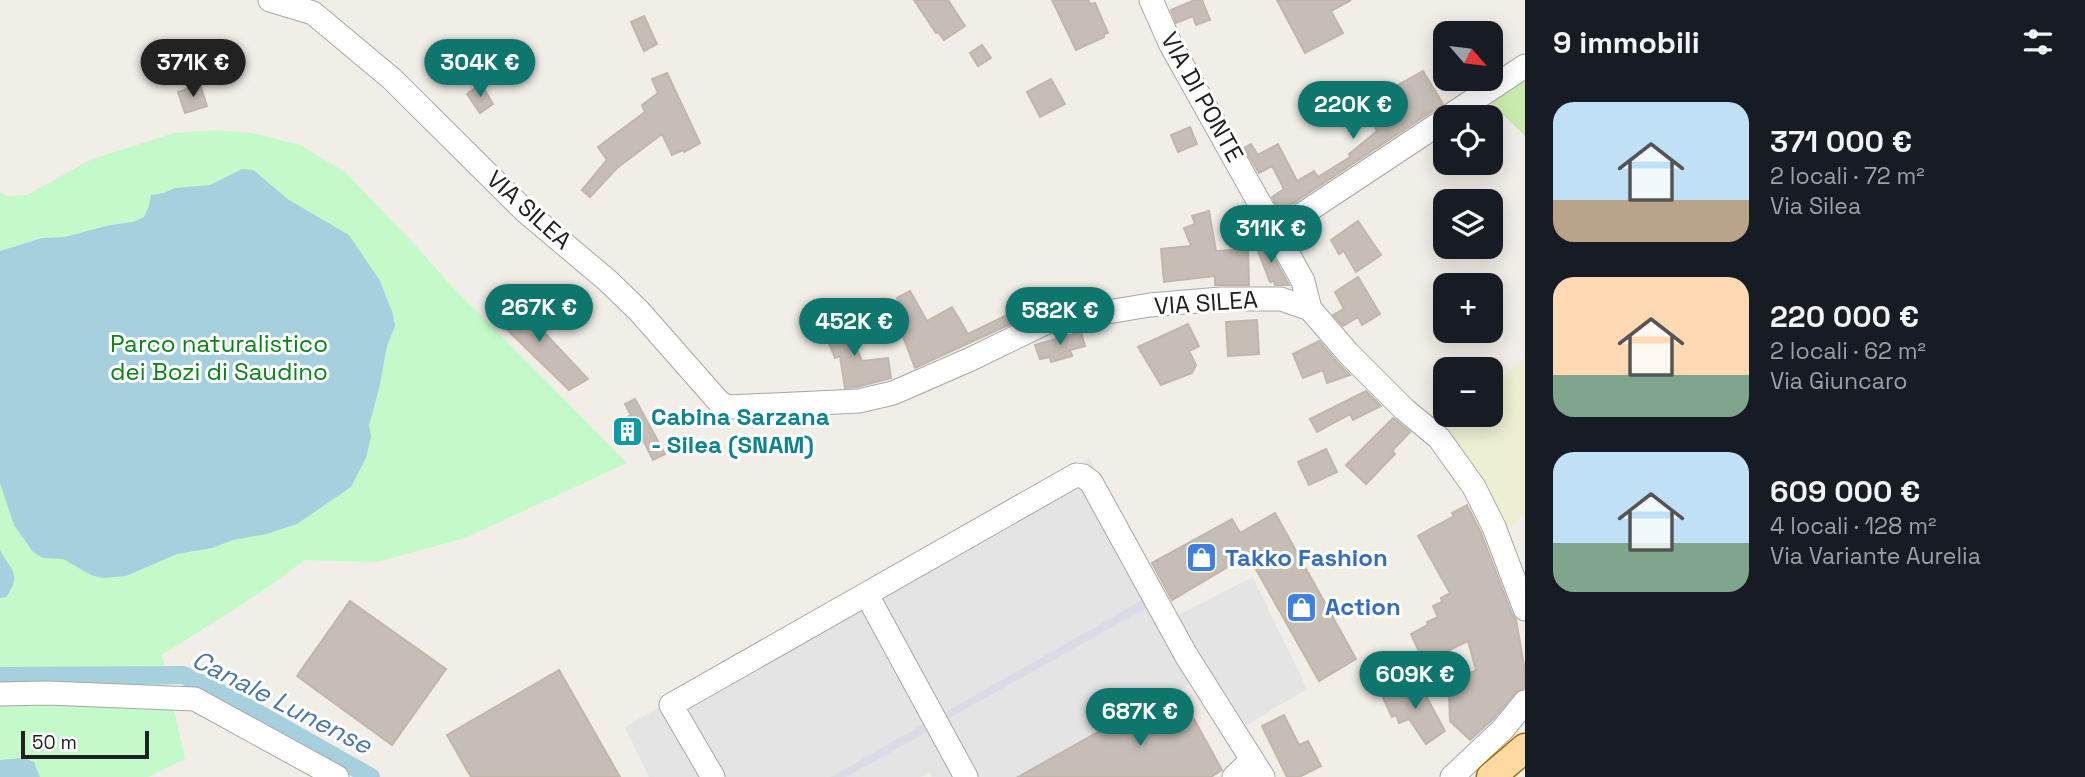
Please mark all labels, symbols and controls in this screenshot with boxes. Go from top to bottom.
north arrow [1433,21,1503,91]
map controls [1433,21,1503,427]
text: 9 immobili [1553,23,1700,62]
icon: filters [2019,23,2057,61]
street label: VIA DI PONTE [1154,26,1251,167]
pin: 371K € [136,40,250,99]
pin: 304K € [423,40,537,99]
text: 371K € [157,47,229,77]
text: 304K € [440,47,520,77]
pin: 220K € [1296,82,1410,141]
text: 220K € [1314,89,1392,119]
button: locate [1433,105,1503,175]
text: 371 000 € [1770,122,1912,161]
icon: home [1609,130,1693,214]
text: 2 locali · 72 m² [1770,161,1925,191]
street label: VIA SILEA [480,163,578,256]
button: layers [1433,189,1503,259]
text: Via Silea [1770,191,1861,221]
pin: 311K € [1214,205,1328,265]
text: 311K € [1236,213,1306,243]
button: + [1433,273,1503,343]
street label: VIA SILEA [1153,283,1259,322]
pin: 267K € [482,284,596,344]
pin: 582K € [1003,288,1117,347]
text: 267K € [501,292,577,322]
text: 582K € [1021,295,1099,325]
text: 220 000 € [1770,297,1919,336]
pin: 452K € [797,298,911,358]
icon: home [1609,305,1693,389]
text: 452K € [815,306,893,336]
park label: Parco naturalistico dei Bozi di Saudino [110,328,328,387]
text: 2 locali · 62 m² [1770,336,1926,366]
button: − [1433,357,1503,427]
text: Via Giuncaro [1770,366,1907,396]
place label: Cabina Sarzana - Silea (SNAM) [651,401,830,460]
building icon: Cabina Sarzana - Silea (SNAM) [611,414,645,448]
text: 609 000 € [1770,472,1920,511]
icon: home [1609,480,1693,564]
text: 4 locali · 128 m² [1770,511,1936,541]
shop icon: Takko Fashion [1185,541,1219,575]
text: Via Variante Aurelia [1770,541,1981,571]
place label: Takko Fashion [1225,542,1388,573]
shop icon: Action [1285,590,1319,624]
place label: Action [1325,591,1401,622]
water label: Canale Lunense [186,642,379,763]
pin: 609K € [1358,652,1472,711]
text: 609K € [1375,659,1455,689]
pin: 687K € [1083,688,1197,748]
text: 687K € [1102,696,1178,726]
scale bar [21,728,149,760]
text: 50 m [32,730,77,755]

